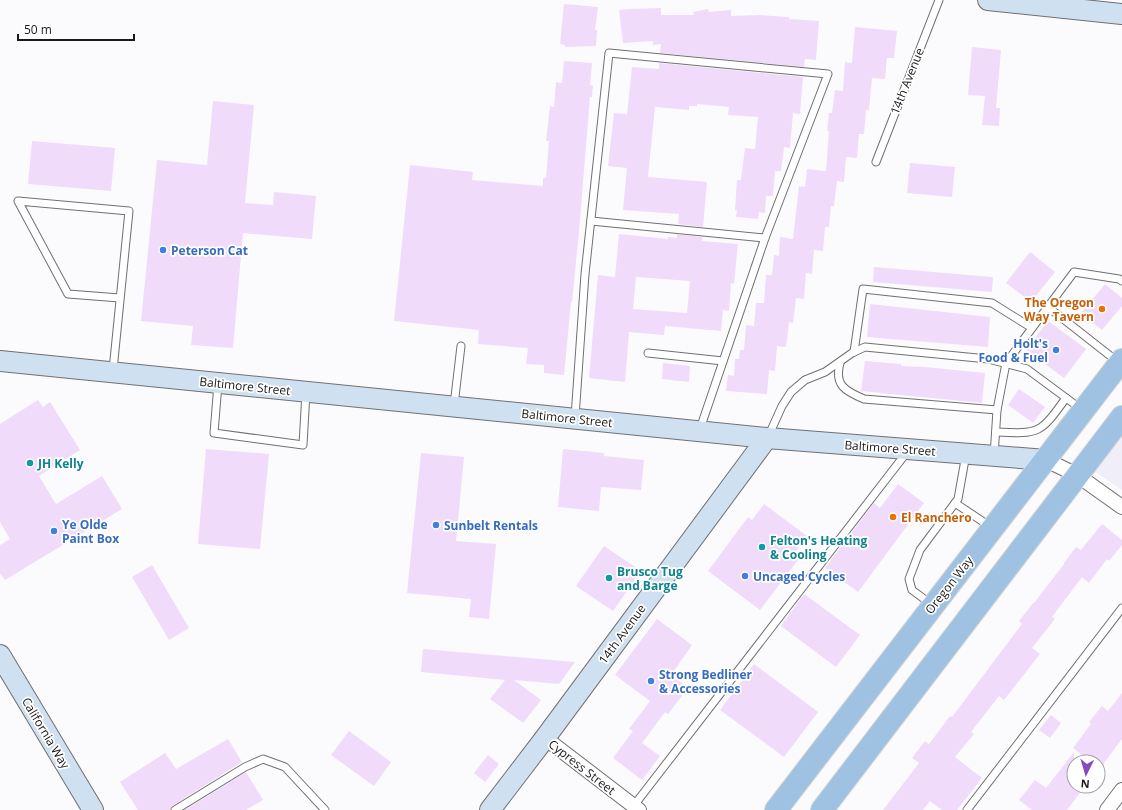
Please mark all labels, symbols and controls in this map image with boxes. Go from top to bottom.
scale bar [18,16,134,42]
text: 50 m [24,21,52,38]
street label: 14th Avenue [886,45,928,117]
place label: Peterson Cat [171,242,248,259]
marker: Peterson Cat [158,245,168,255]
place label: The Oregon Way Tavern [1024,294,1094,325]
marker: The Oregon Way Tavern [1097,304,1107,314]
place label: Holt's Food & Fuel [979,335,1048,366]
marker: Holt's Food & Fuel [1051,345,1061,355]
street label: Baltimore Street [199,373,291,399]
street label: Baltimore Street [521,405,613,431]
street label: Baltimore Street [844,436,936,460]
place label: JH Kelly [37,455,84,472]
marker: JH Kelly [25,458,35,468]
place label: El Ranchero [901,509,972,526]
marker: El Ranchero [888,512,898,522]
place label: Ye Olde Paint Box [62,516,119,547]
place label: Sunbelt Rentals [444,517,538,534]
marker: Sunbelt Rentals [431,520,441,530]
marker: Ye Olde Paint Box [49,526,59,536]
place label: Felton's Heating & Cooling [770,532,867,563]
marker: Felton's Heating & Cooling [757,542,767,552]
street label: Oregon Way [921,552,978,617]
place label: Brusco Tug and Barge [617,563,683,594]
place label: Uncaged Cycles [753,568,845,585]
marker: Uncaged Cycles [740,571,750,581]
marker: Brusco Tug and Barge [604,573,614,583]
street label: 14th Avenue [594,600,650,667]
place label: Strong Bedliner & Accessories [659,666,753,697]
marker: Strong Bedliner & Accessories [646,676,656,686]
street label: California Way [18,694,74,773]
street label: Cypress Street [545,735,619,799]
north arrow [1066,754,1106,794]
text: N [1080,777,1090,792]

